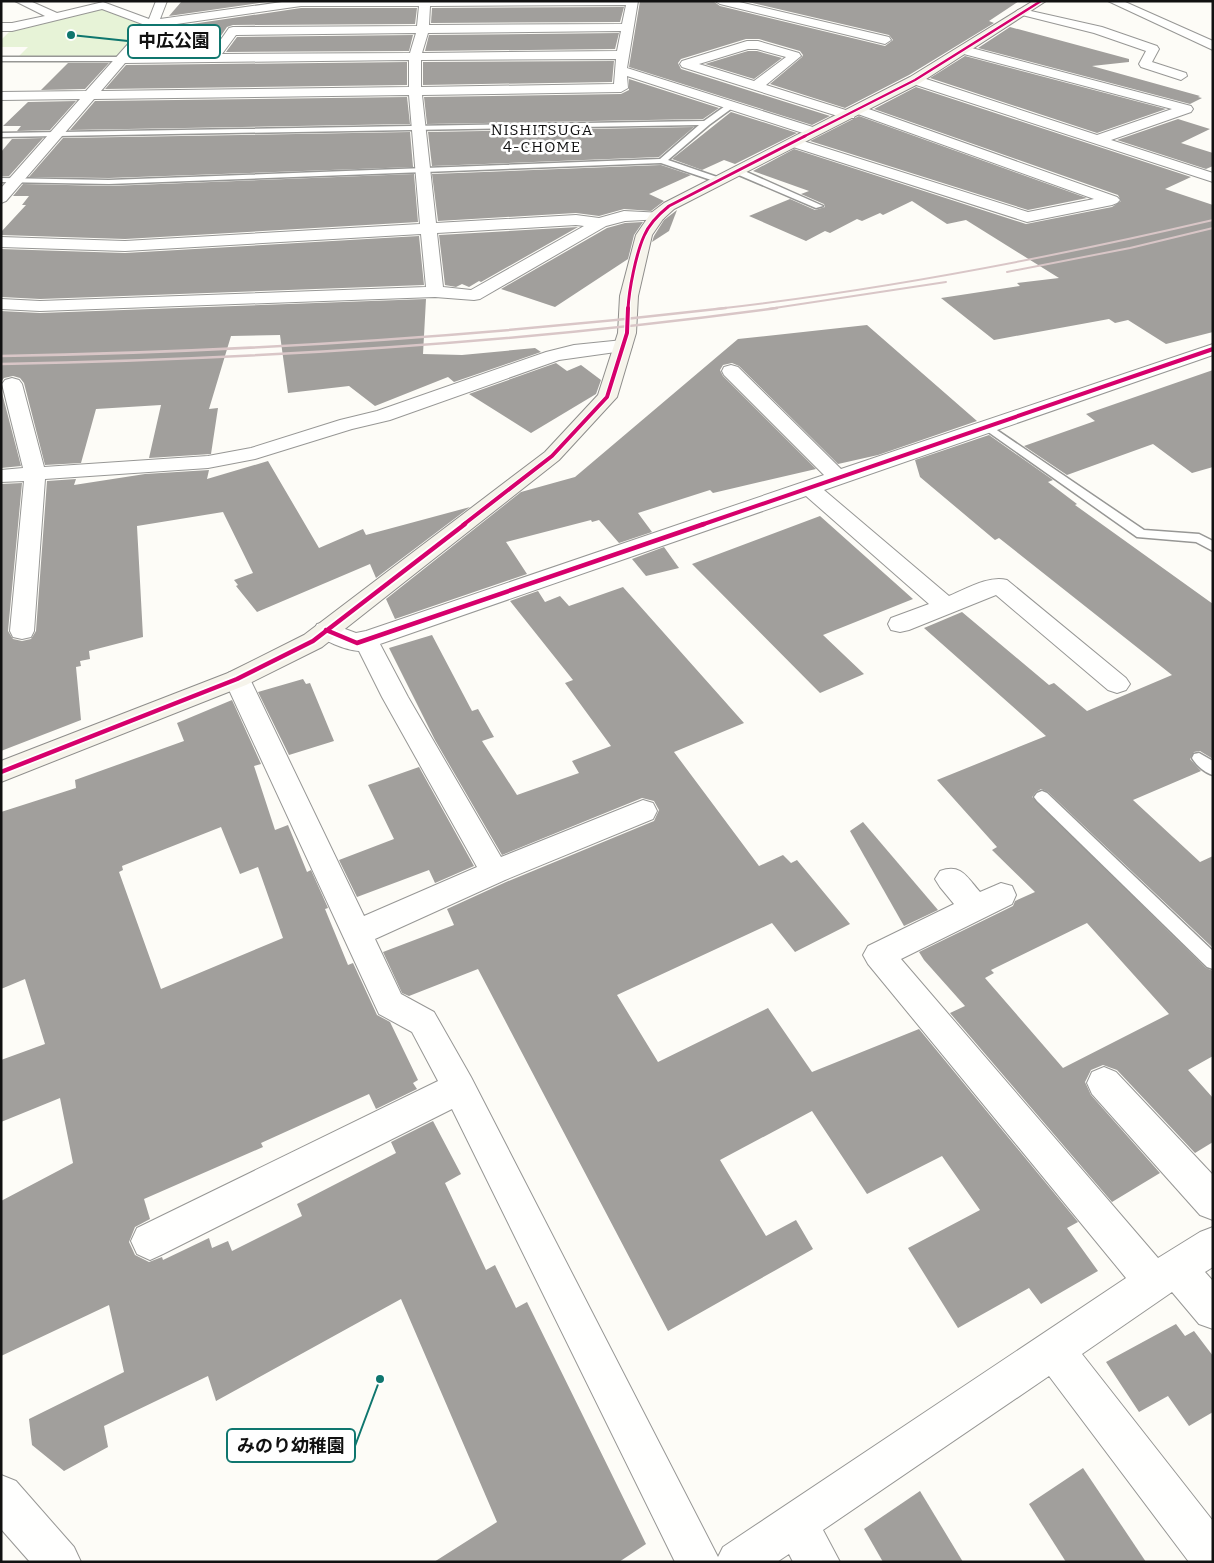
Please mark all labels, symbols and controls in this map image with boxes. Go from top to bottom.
callout: 中広公園 [128,25,220,58]
text: 中広公園 [138,30,210,52]
district label: NISHITSUGA 4-CHOME [491,121,593,156]
callout: みのり幼稚園 [227,1429,355,1462]
text: みのり幼稚園 [237,1435,345,1457]

